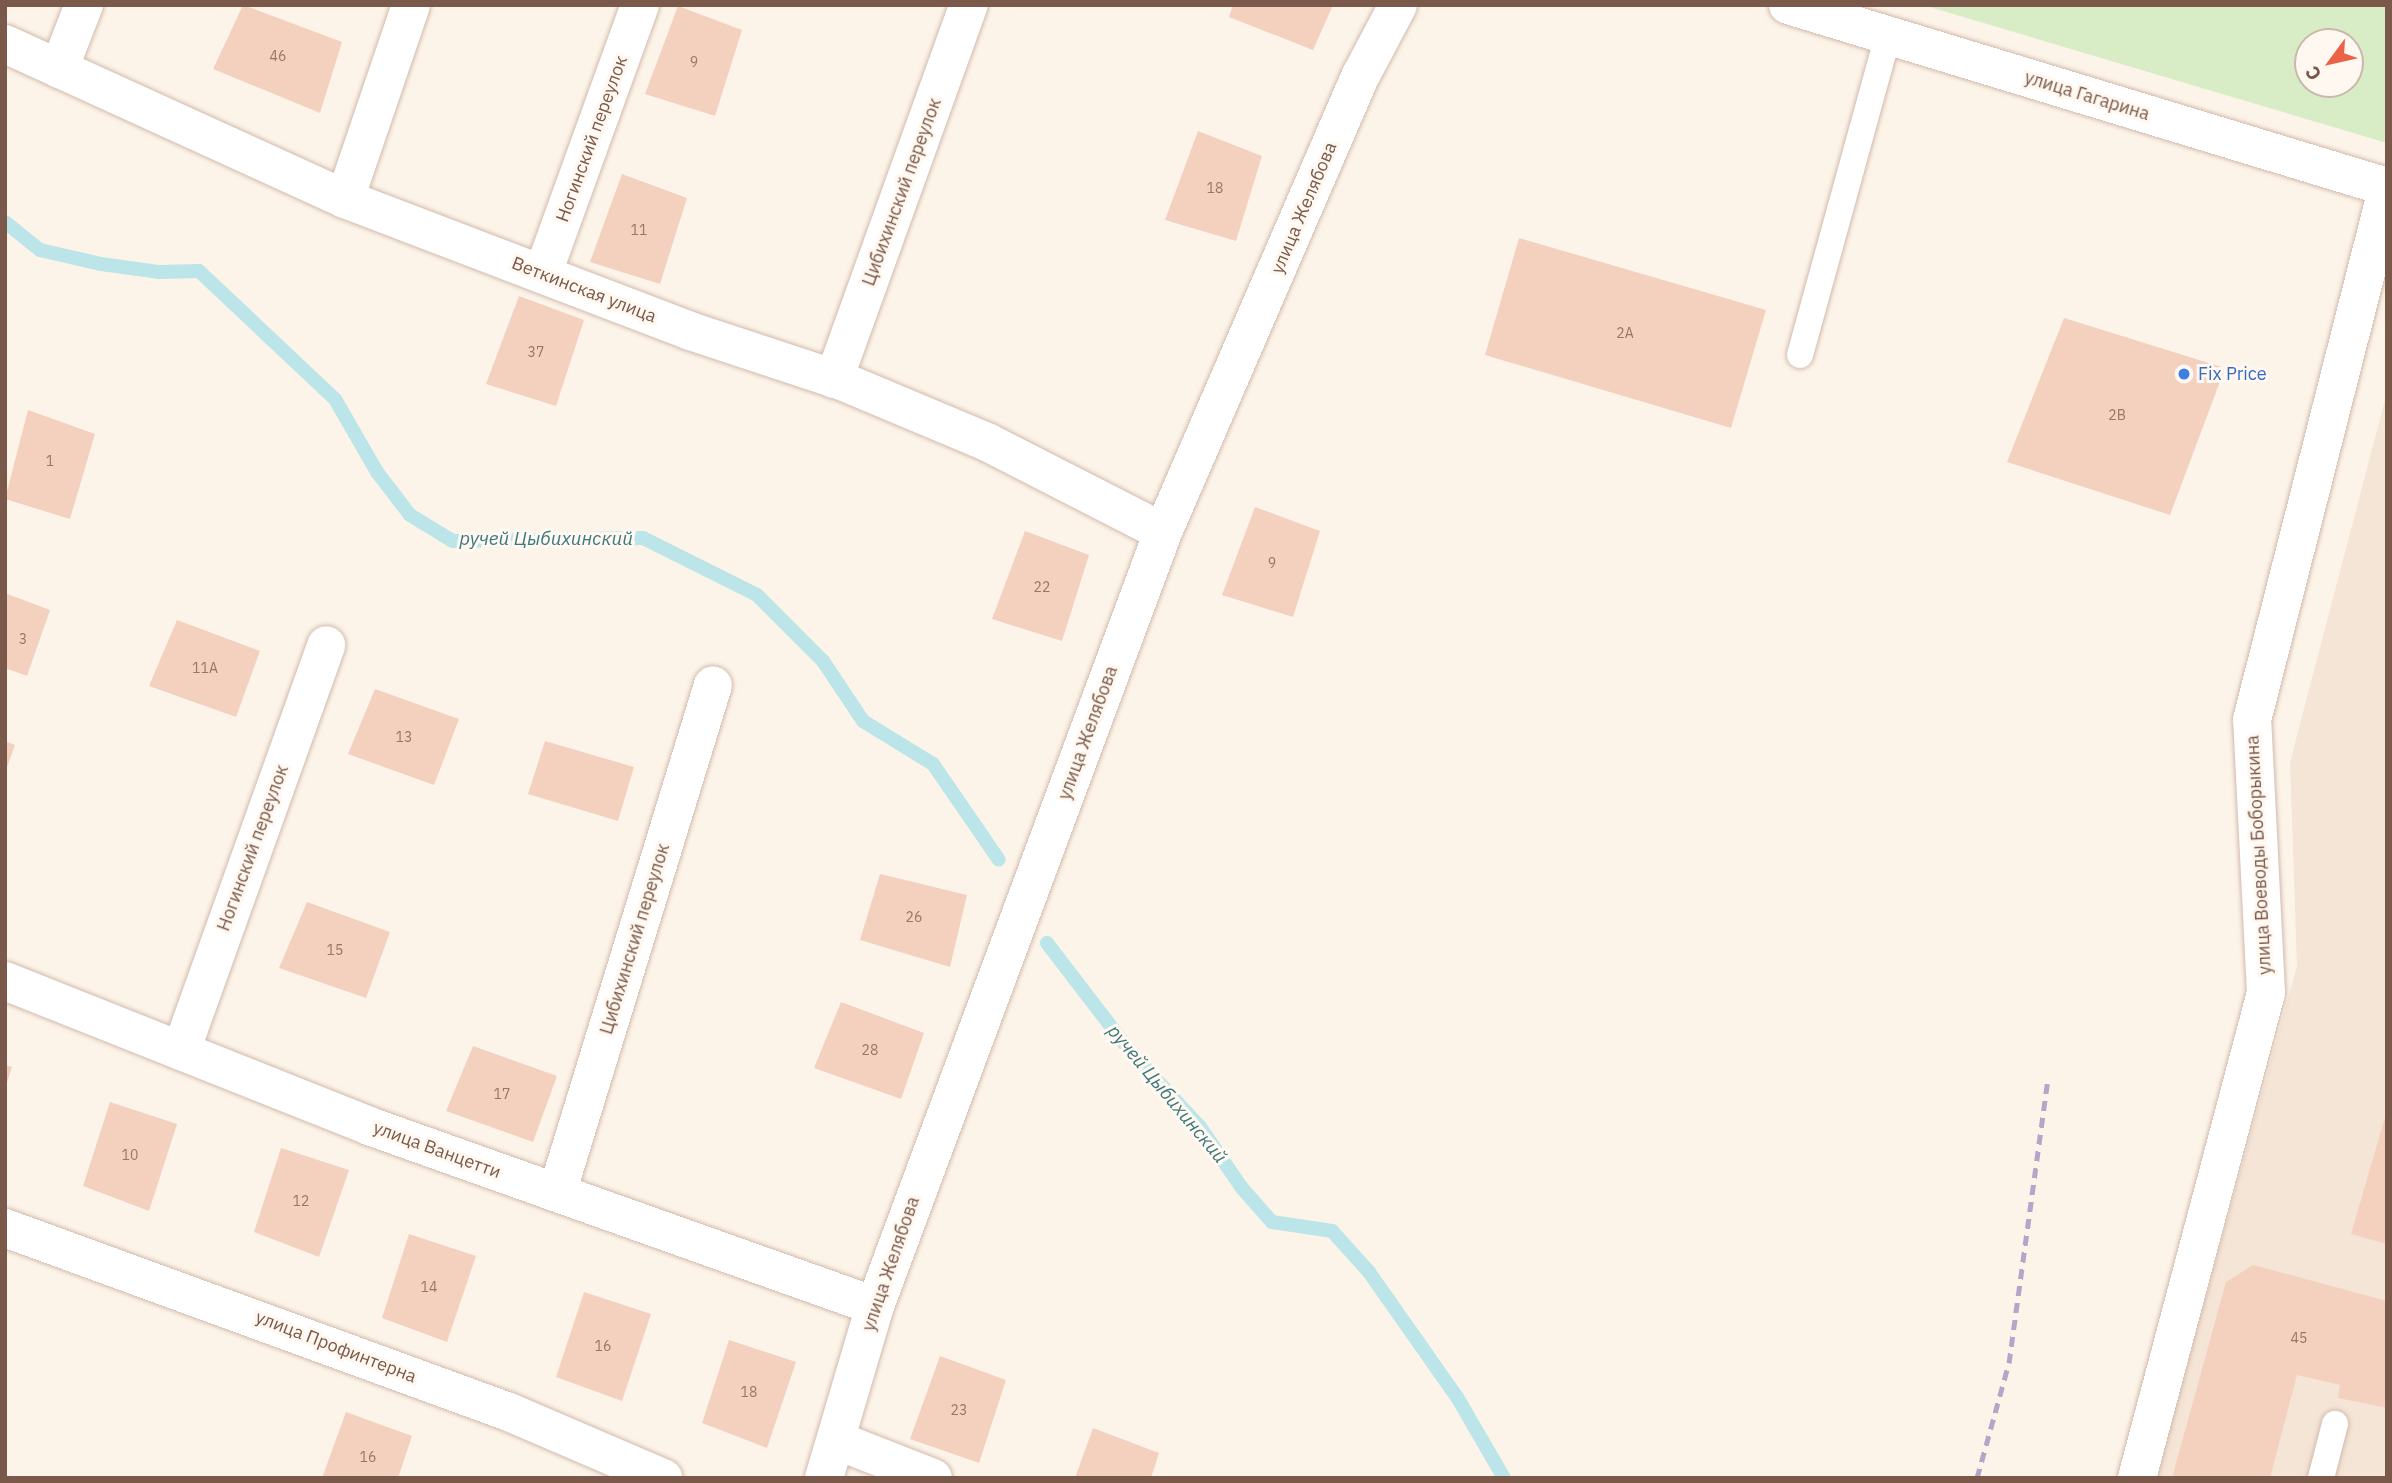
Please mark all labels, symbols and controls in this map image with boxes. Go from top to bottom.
north arrow [2294,28,2364,98]
house number: 46 [270,48,286,64]
street label: Ногинский переулок [552,53,632,225]
house number: 9 [690,54,698,70]
text: С [2300,62,2326,85]
street label: улица Гагарина [2022,67,2152,125]
street label: Цибихинский переулок [858,95,946,289]
street label: улица Желябова [1267,139,1341,277]
house number: 18 [1207,180,1223,196]
house number: 11 [631,222,647,238]
street label: Веткинская улица [509,252,659,328]
house number: 2А [1616,325,1634,341]
house number: 37 [528,344,544,360]
place label: Fix Price [2198,363,2267,385]
marker: Fix Price [2176,366,2192,382]
house number: 2В [2108,407,2126,423]
house number: 1 [46,453,54,469]
water label: ручей Цыбихинский [459,528,633,550]
house number: 9 [1268,555,1276,571]
house number: 22 [1034,579,1050,595]
house number: 3 [19,631,27,647]
house number: 11А [192,660,218,676]
street label: улица Желябова [1054,663,1122,803]
house number: 13 [396,729,412,745]
street label: улица Воеводы Боборыкина [2242,735,2276,975]
street label: Ногинский переулок [213,762,293,934]
street label: Цибихинский переулок [596,841,674,1037]
house number: 26 [906,909,922,925]
house number: 15 [327,942,343,958]
water label: ручей Цыбихинский [1102,1020,1232,1168]
house number: 28 [862,1042,878,1058]
house number: 17 [494,1086,510,1102]
street label: улица Ванцетти [370,1117,504,1183]
house number: 10 [122,1147,138,1163]
house number: 12 [293,1193,309,1209]
street label: улица Желябова [858,1194,924,1334]
house number: 14 [421,1279,437,1295]
street label: улица Профинтерна [253,1306,419,1388]
house number: 45 [2291,1330,2307,1346]
house number: 16 [595,1338,611,1354]
house number: 18 [741,1384,757,1400]
house number: 23 [951,1402,967,1418]
house number: 16 [360,1449,376,1465]

